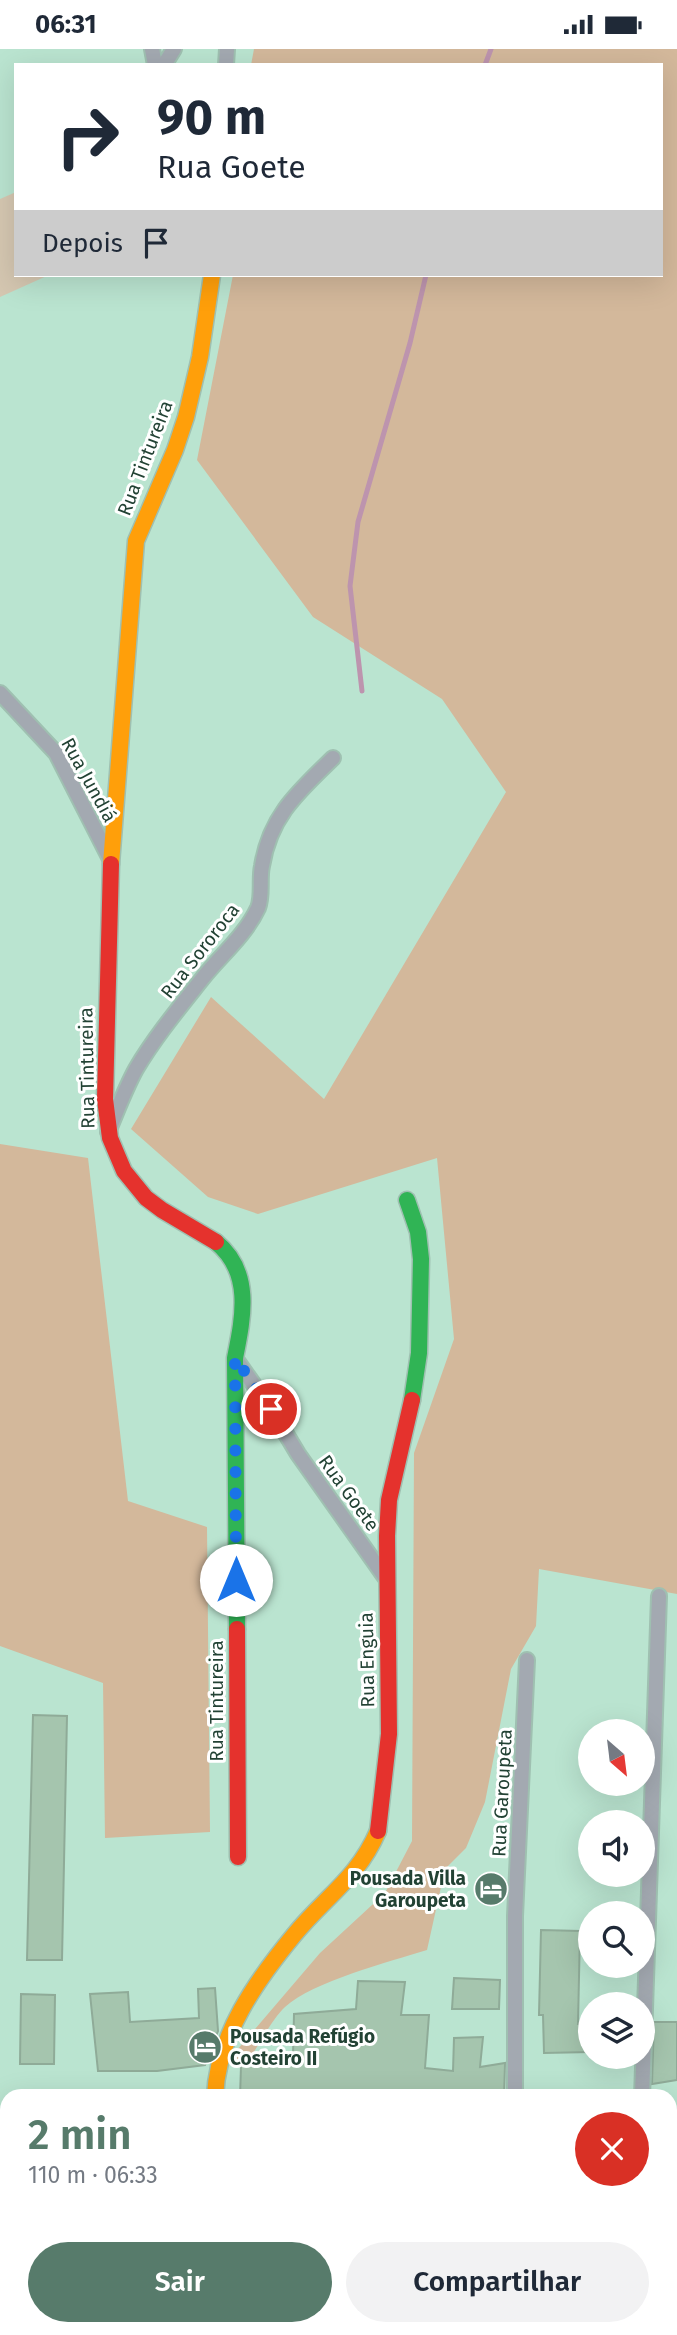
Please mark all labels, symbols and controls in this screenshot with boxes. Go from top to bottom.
text: 06:31 [35,9,97,40]
text: 90 m [157,88,266,147]
icon: right [42,91,133,182]
text: Rua Goete [157,148,306,186]
icon: arrive [137,224,175,262]
text: Depois [42,228,123,259]
street label: Rua Tintureira [112,397,178,519]
street label: Rua Jundiá [56,734,122,826]
street label: Rua Sororoca [156,899,244,1003]
street label: Rua Tintureira [74,1007,100,1129]
pin [241,1379,301,1439]
icon: arrive [252,1390,290,1428]
street label: Rua Goete [314,1451,384,1535]
position arrow [199,1543,273,1617]
street label: Rua Enguia [355,1612,379,1708]
street label: Rua Tintureira [205,1640,228,1762]
north arrow [578,1719,654,1795]
map controls [578,1719,655,2069]
street label: Rua Garoupeta [487,1729,517,1857]
button: sound [578,1810,655,1887]
place label: Pousada Villa Garoupeta [350,1867,466,1912]
hotel icon: Pousada Villa Garoupeta [472,1870,510,1908]
button: search [578,1901,655,1978]
button: layers [578,1992,655,2069]
place label: Pousada Refúgio Costeiro II [230,2025,375,2070]
hotel icon: Pousada Refúgio Costeiro II [186,2028,224,2066]
text: 2 min [28,2110,132,2160]
button: close [575,2112,649,2186]
text: 110 m · 06:33 [28,2161,158,2189]
button: Sair [28,2242,332,2322]
button: Compartilhar [346,2242,649,2322]

